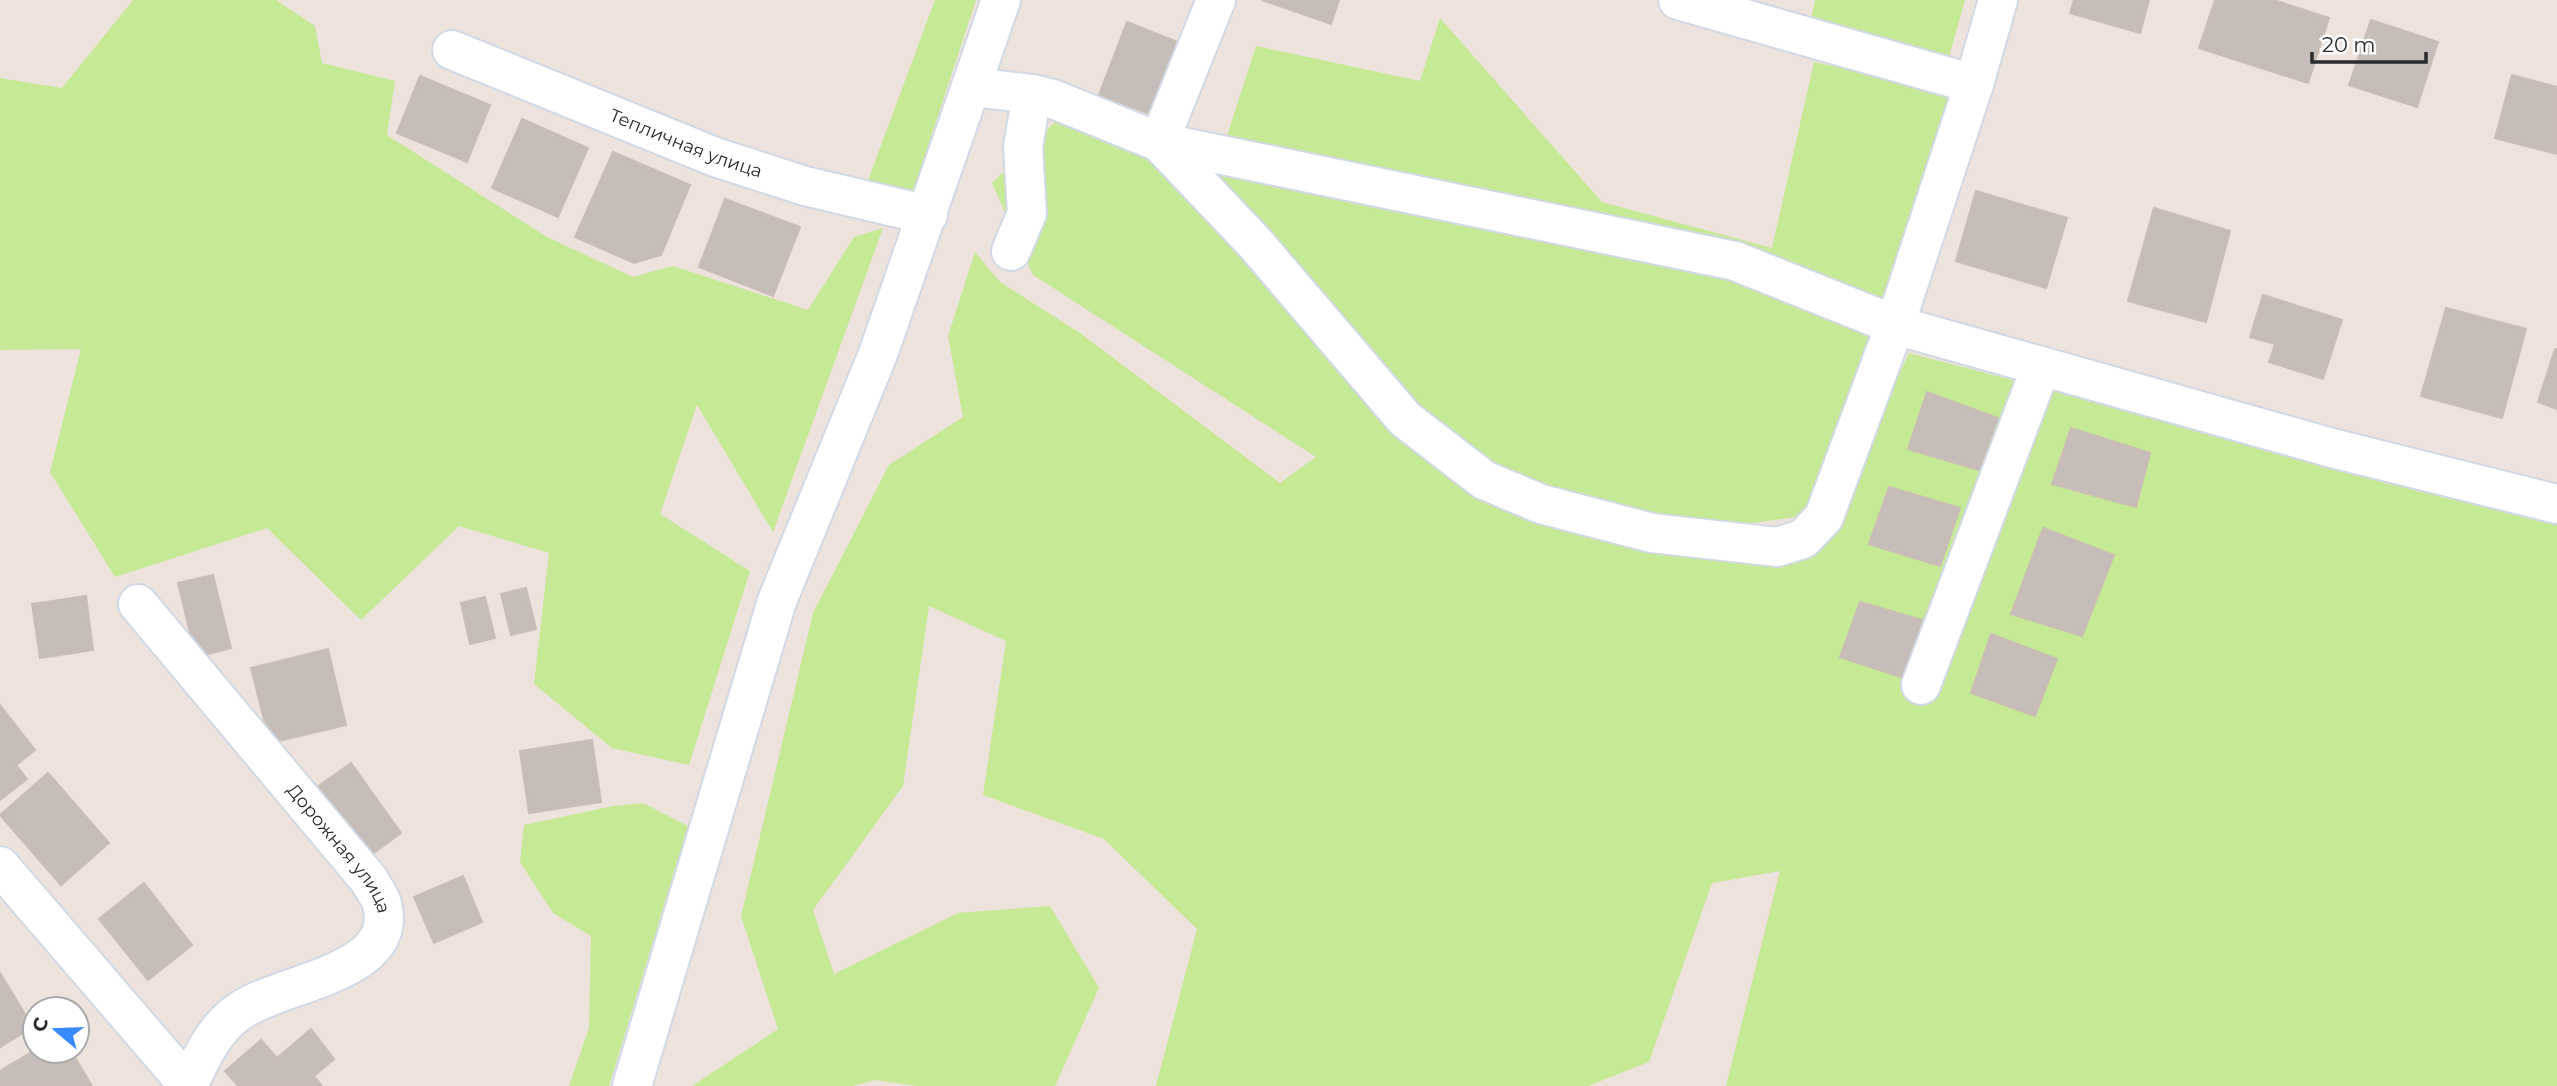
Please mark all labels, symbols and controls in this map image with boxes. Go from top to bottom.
scale bar [2312,21,2426,65]
text: 20 m [2322,32,2376,57]
street label: Тепличная улица [606,104,765,183]
street label: Дорожная улица [282,779,395,915]
north arrow [21,995,91,1065]
text: С [27,1014,54,1035]

